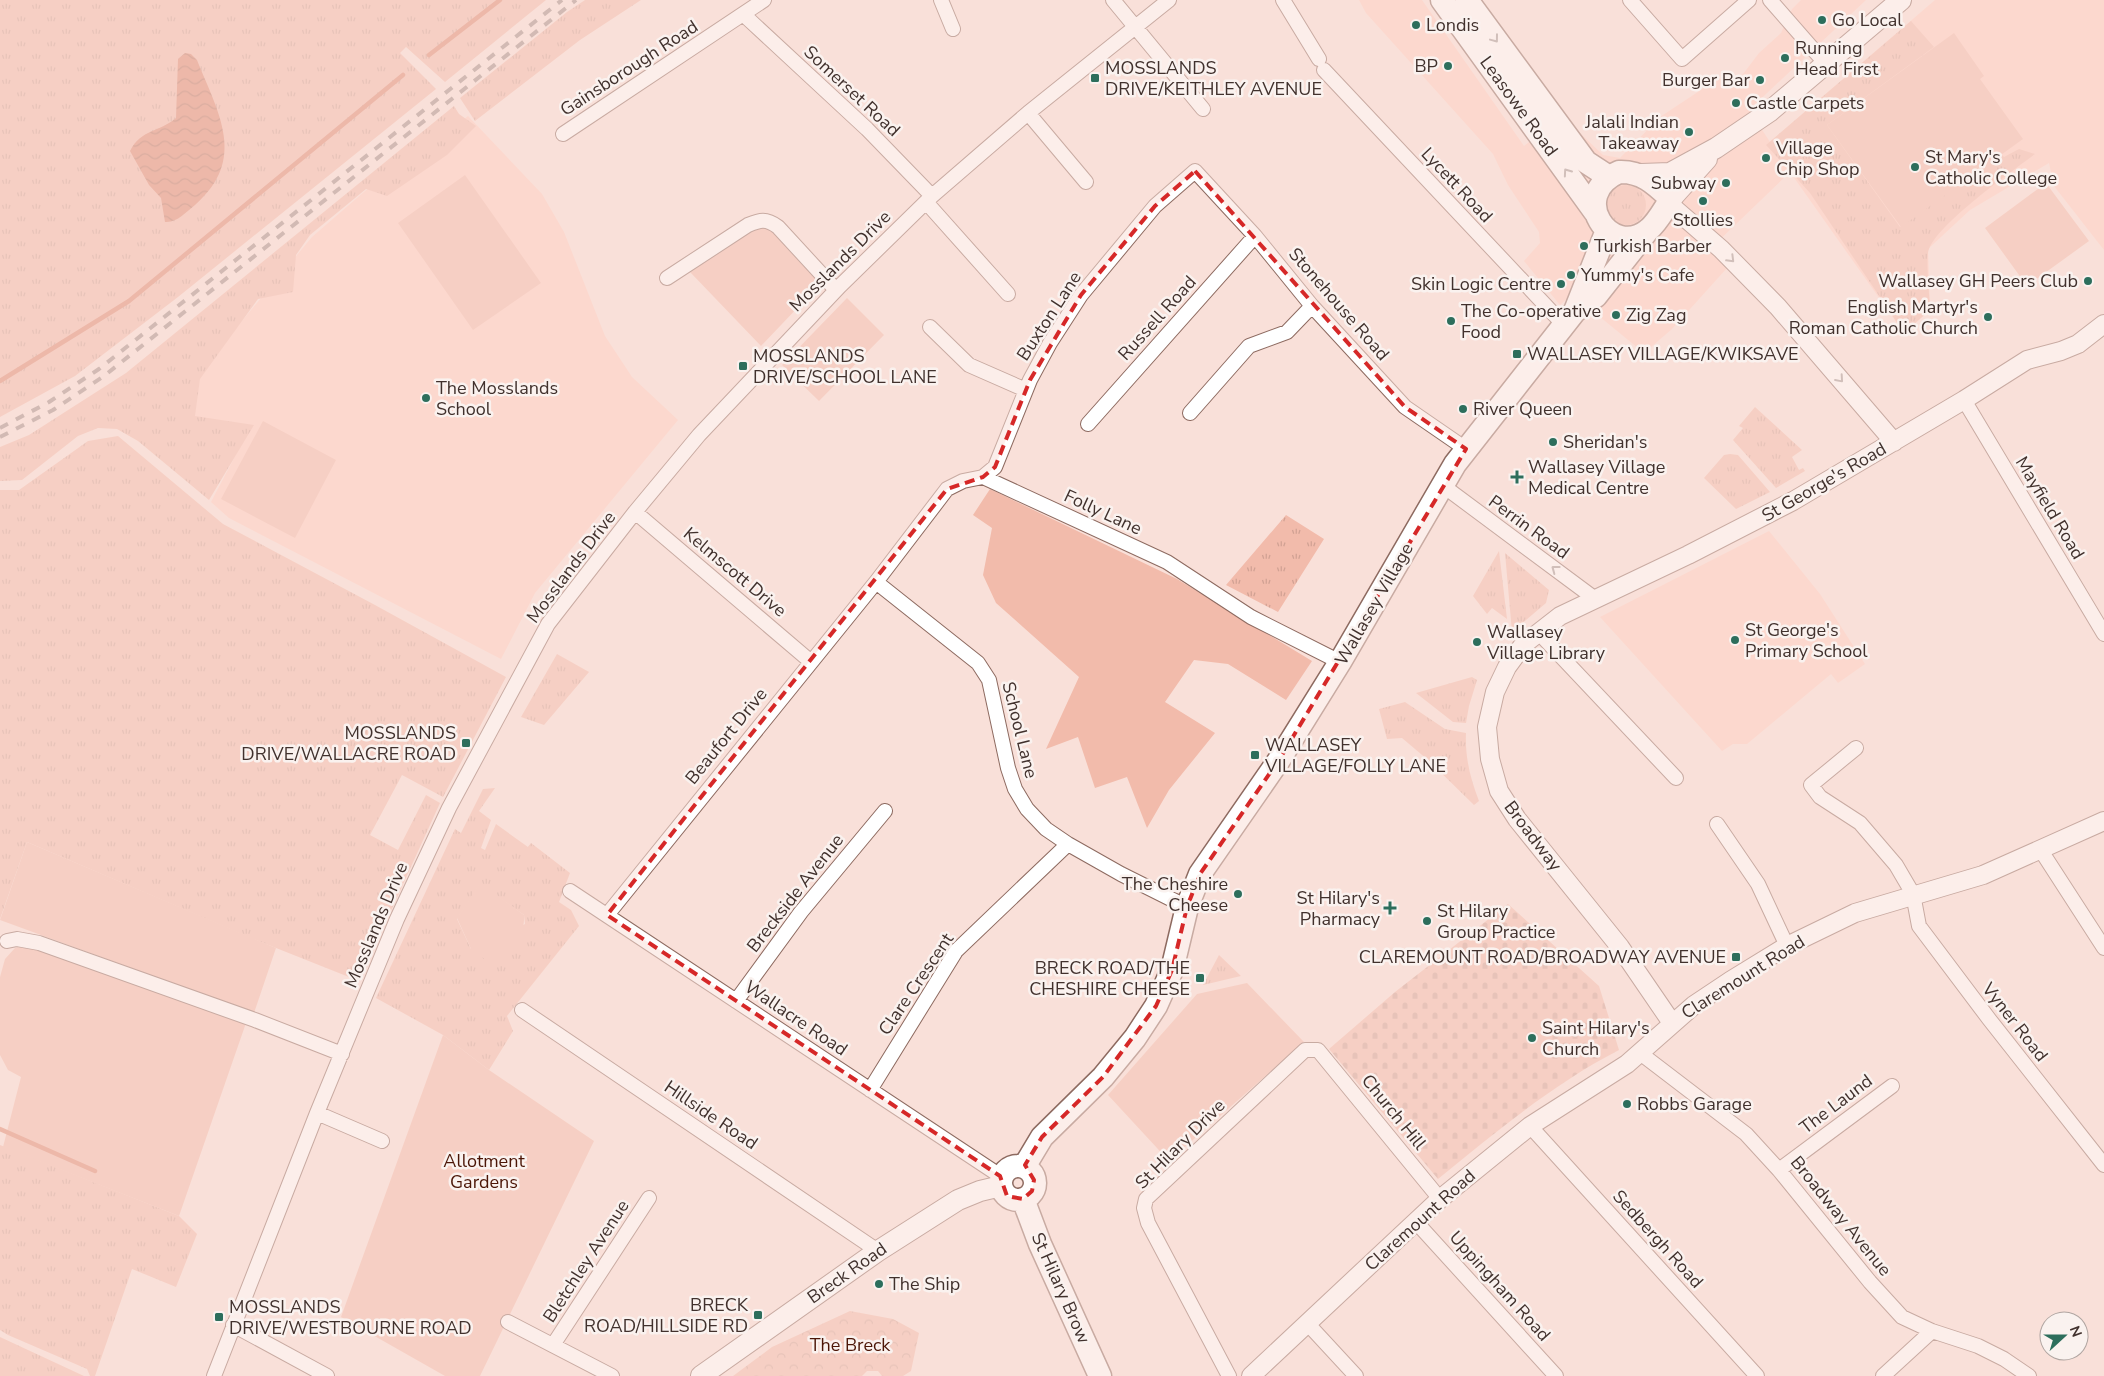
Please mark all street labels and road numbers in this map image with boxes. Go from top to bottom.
street label: Gainsborough Road [555,14,703,122]
street label: Somerset Road [799,40,905,142]
street label: Leasowe Road [1474,51,1564,161]
street label: Lycett Road [1416,142,1498,228]
street label: Mosslands Drive [784,205,896,317]
street label: Stonehouse Road [1283,242,1395,366]
street label: Buxton Lane [1011,267,1087,365]
street label: Russell Road [1113,271,1201,365]
street label: St George's Road [1757,437,1891,527]
street label: Mayfield Road [2010,452,2090,564]
street label: Folly Lane [1060,484,1146,540]
street label: Perrin Road [1484,490,1574,564]
street label: Mosslands Drive [521,506,621,628]
street label: Kelmscott Drive [678,522,792,622]
street label: Wallasey Village [1329,538,1419,670]
street label: School Lane [996,679,1044,781]
street label: Beaufort Drive [680,683,772,789]
street label: Broadway [1499,796,1568,877]
street label: Breckside Avenue [741,829,849,957]
street label: Mosslands Drive [339,859,413,991]
street label: Clare Crescent [873,928,959,1040]
street label: Claremount Road [1677,929,1809,1025]
street label: Wallacre Road [740,975,852,1061]
street label: Vyner Road [1976,977,2053,1066]
street label: Church Hill [1356,1069,1432,1155]
street label: The Laund [1795,1069,1877,1139]
street label: Hillside Road [660,1075,762,1155]
street label: St Hilary Drive [1130,1094,1230,1194]
street label: Broadway Avenue [1785,1151,1897,1281]
street label: Claremount Road [1359,1164,1481,1276]
street label: Sedbergh Road [1607,1185,1709,1293]
street label: Bletchley Avenue [537,1195,635,1327]
street label: Uppingham Road [1444,1226,1556,1346]
street label: St Hilary Brow [1026,1229,1096,1347]
street label: Breck Road [802,1237,892,1309]

